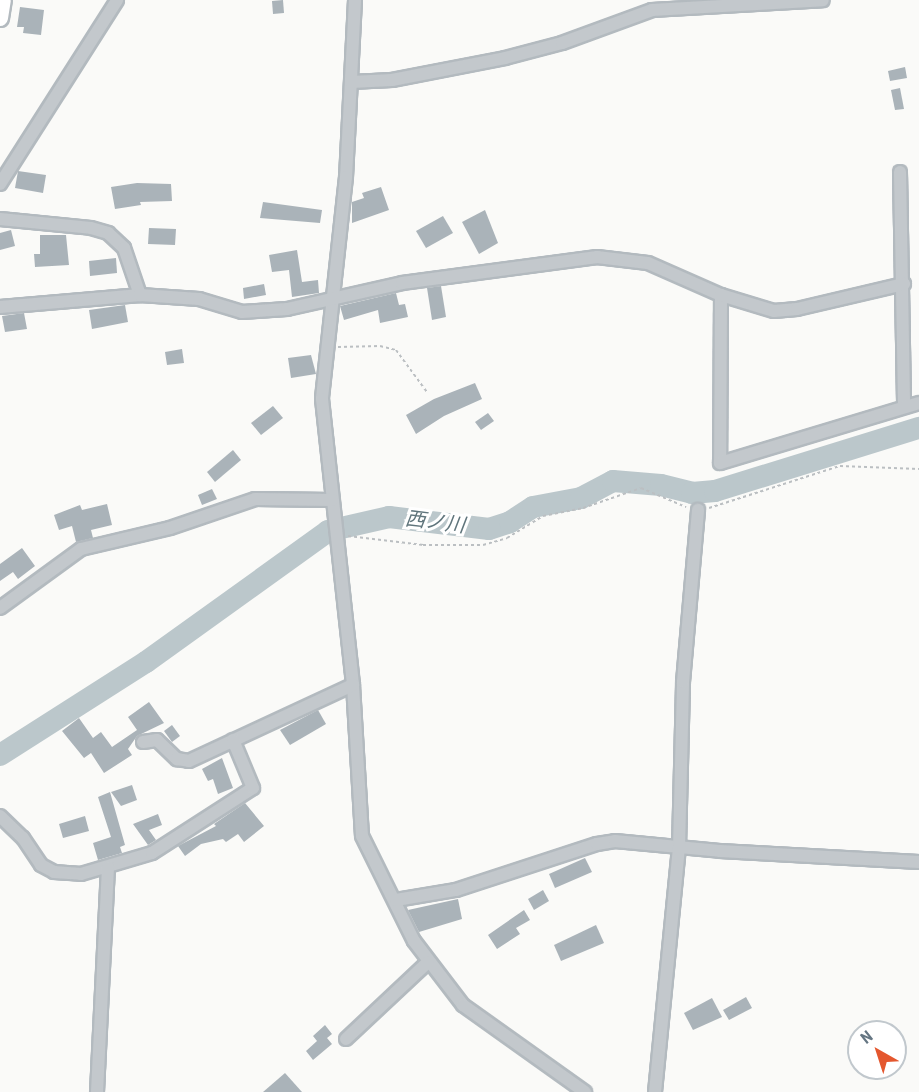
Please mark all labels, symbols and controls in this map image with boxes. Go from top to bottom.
water label: 西ノ川 [404,506,466,538]
north arrow [847,1020,907,1080]
text: N [857,1027,876,1048]

